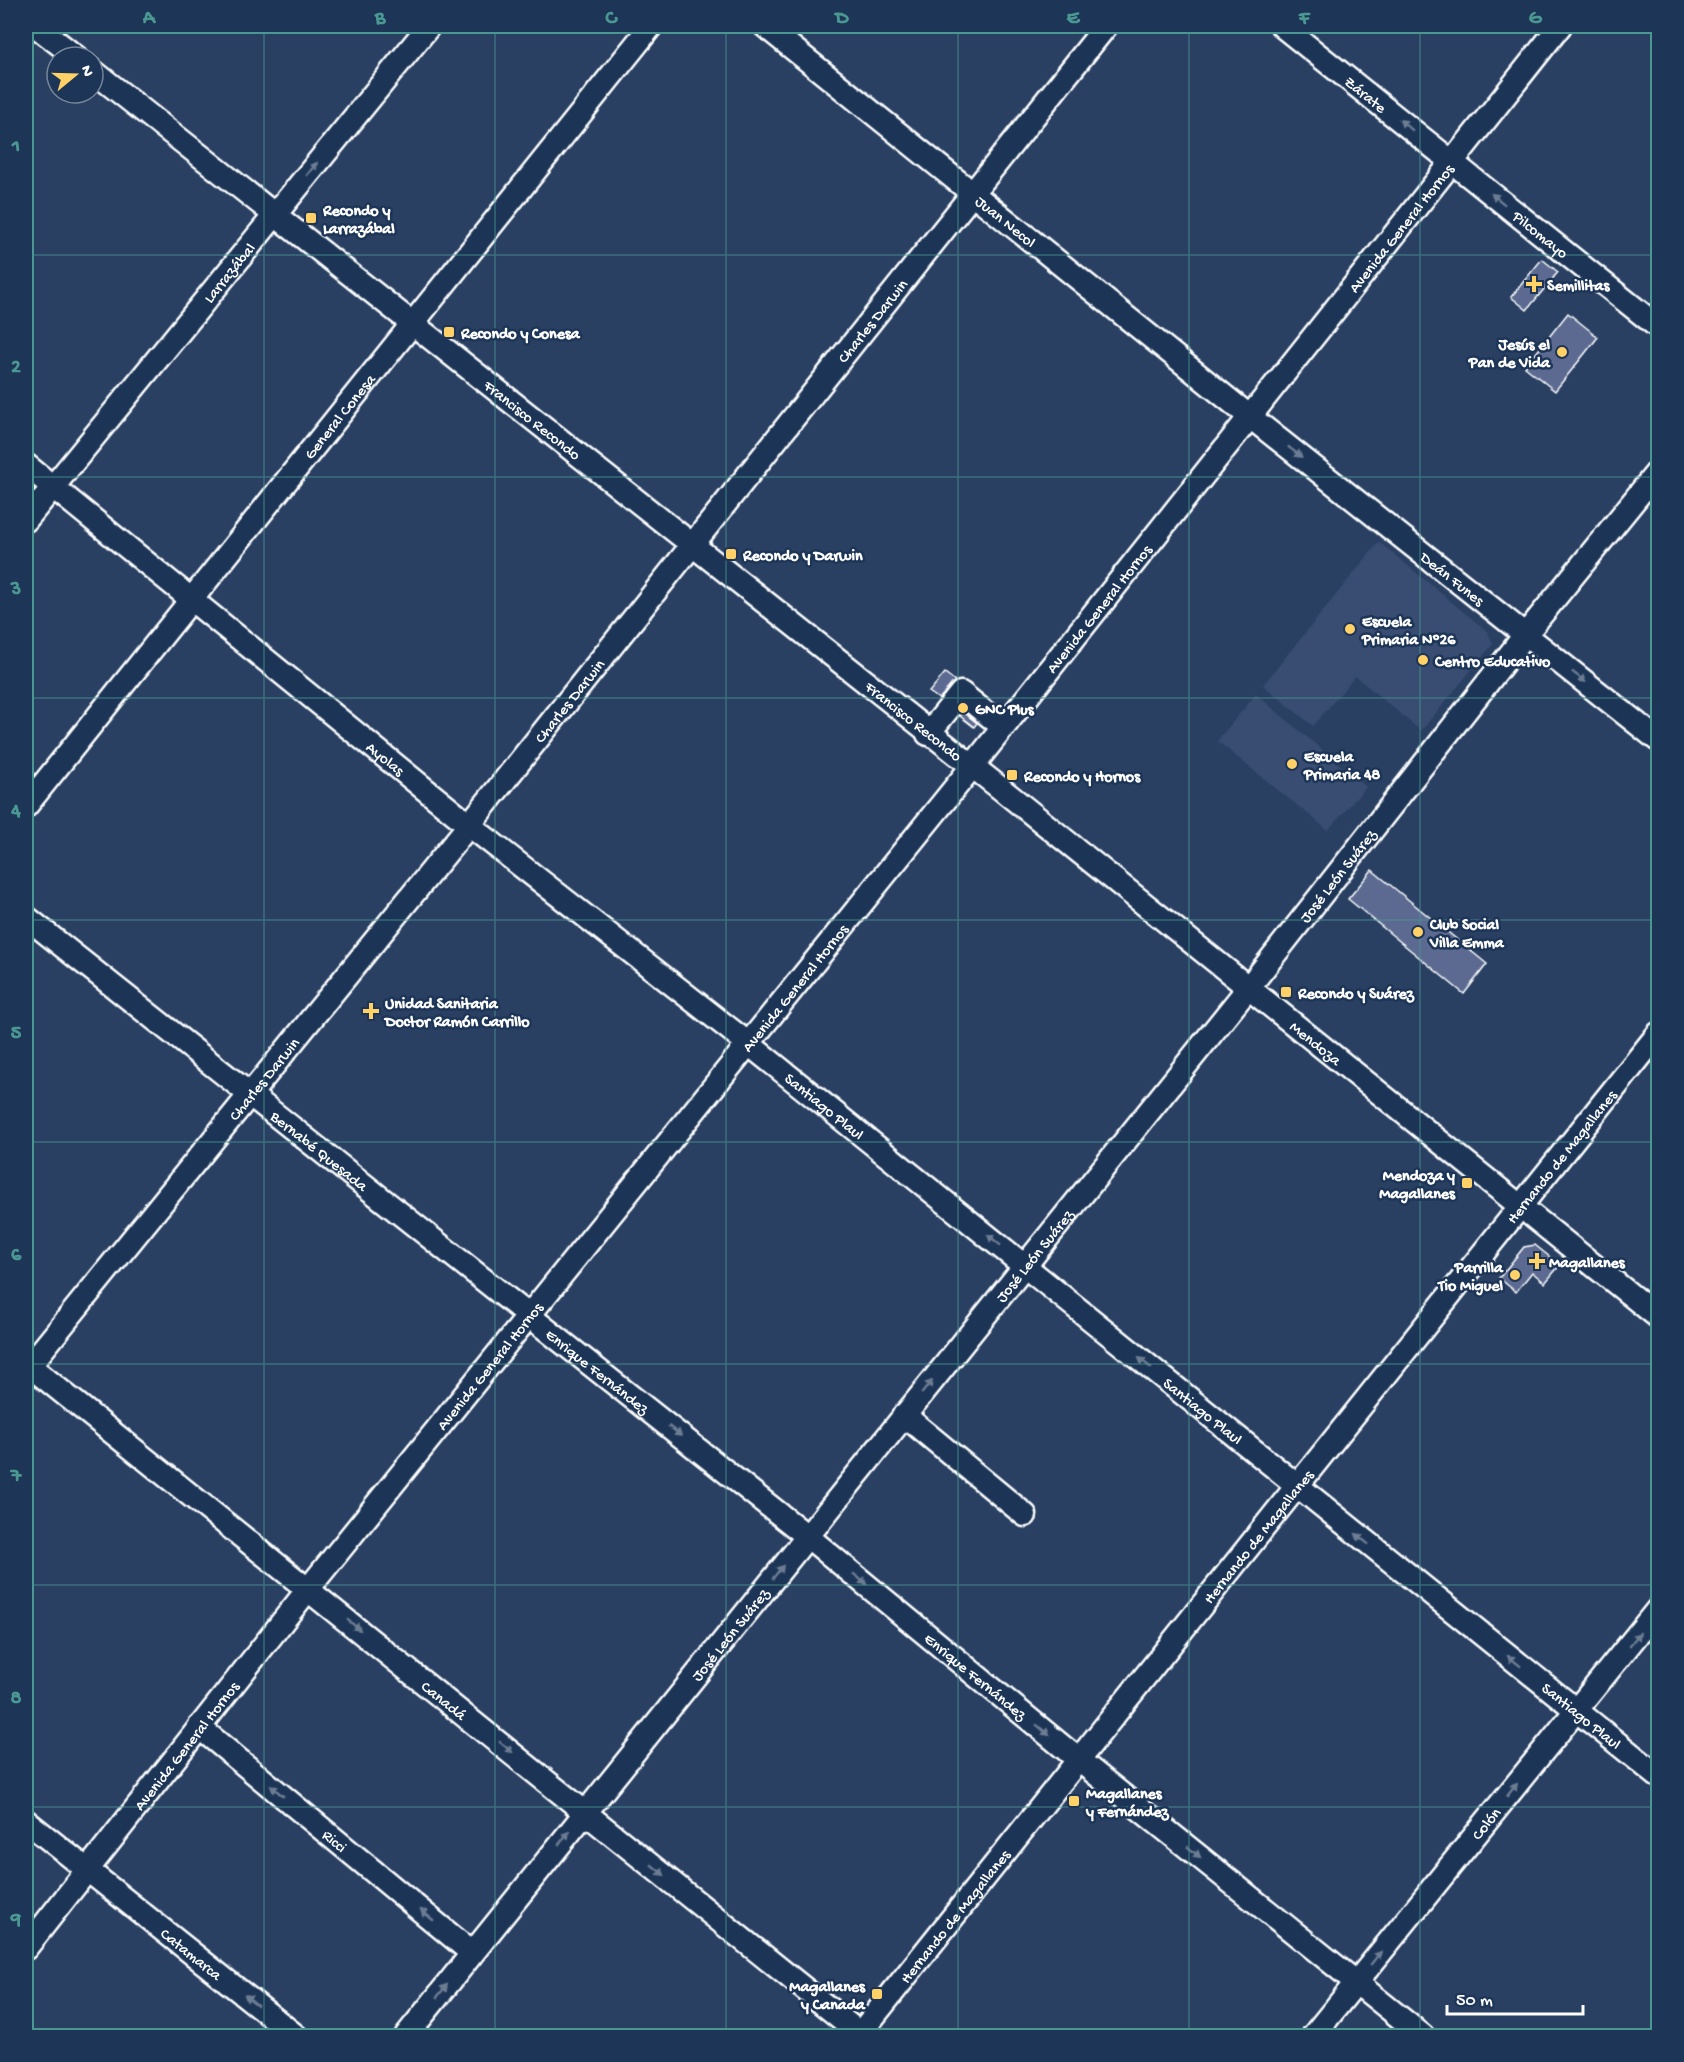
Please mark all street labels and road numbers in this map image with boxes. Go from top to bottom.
street label: Zárate [1339,74,1390,119]
street label: Avenida General Hornos [1346,161,1460,298]
street label: Juan Necol [970,193,1038,253]
street label: Pilcomayo [1507,208,1571,264]
street label: Larrazábal [201,240,261,308]
street label: Charles Darwin [835,276,914,368]
street label: General Conesa [302,371,382,464]
street label: Francisco Recondo [478,377,583,466]
street label: Avenida General Hornos [1044,541,1158,678]
street label: Deán Funes [1414,549,1488,612]
street label: Charles Darwin [532,656,611,748]
street label: Francisco Recondo [859,678,965,767]
street label: Ayolas [361,739,408,782]
street label: José León Suárez [1297,826,1383,928]
street label: Avenida General Hornos [739,921,855,1057]
street label: Mendoza [1285,1019,1345,1072]
street label: Charles Darwin [226,1035,306,1126]
street label: Santiago Plaul [779,1071,866,1146]
street label: Hernando de Magallanes [1504,1087,1623,1229]
street label: Bernabé Quesada [265,1108,371,1198]
street label: José León Suárez [993,1206,1080,1307]
street label: Avenida General Hornos [434,1299,549,1435]
street label: Enrique Fernández [540,1326,652,1421]
street label: Santiago Plaul [1158,1375,1245,1450]
street label: Hernando de Magallanes [1201,1466,1320,1609]
street label: José León Suárez [689,1585,775,1686]
street label: Enrique Fernández [919,1631,1030,1727]
street label: Avenida General Hornos [132,1678,245,1816]
street label: Canadá [416,1678,470,1727]
street label: Santiago Plaul [1536,1680,1623,1755]
street label: Colón [1469,1805,1507,1845]
street label: Ricci [317,1827,349,1858]
street label: Hernando de Magallanes [898,1846,1017,1989]
street label: Catamarca [155,1926,225,1987]

